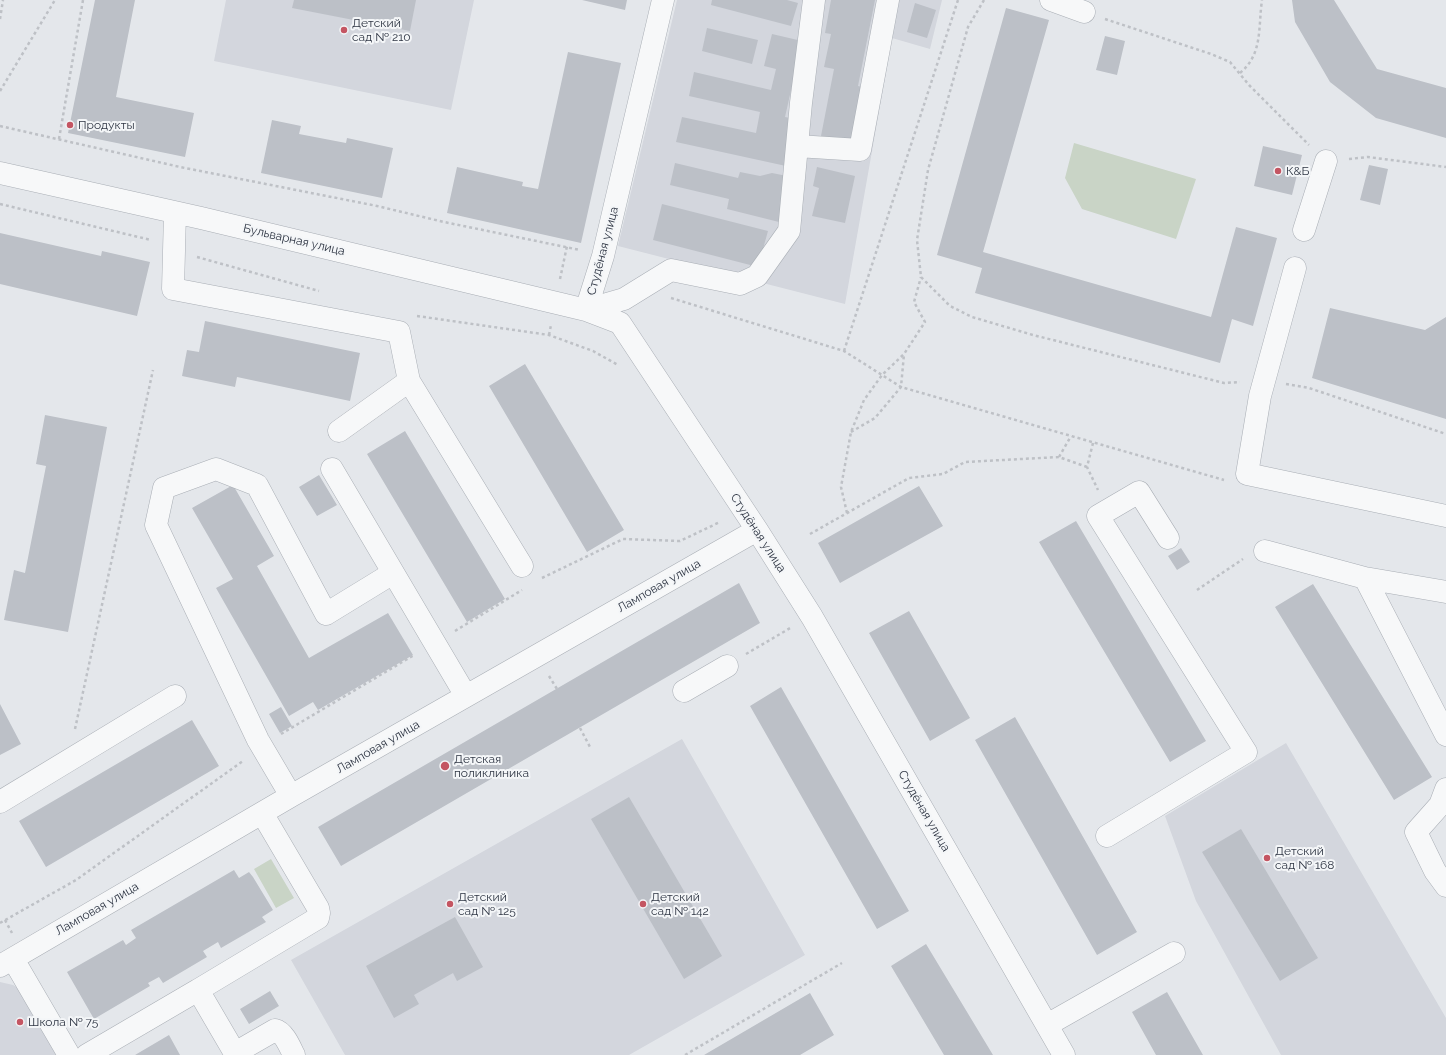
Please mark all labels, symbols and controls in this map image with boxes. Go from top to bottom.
place label: Детский сад № 210 [352,16,411,44]
marker: Детский сад № 210 [339,25,349,35]
place label: Продукты [78,118,135,132]
marker: Продукты [65,120,75,130]
place label: К&Б [1286,164,1309,178]
marker: К&Б [1273,166,1283,176]
street label: Студёная улица [584,205,622,297]
street label: Бульварная улица [242,221,346,259]
street label: Студёная улица [727,491,789,575]
street label: Ламповая улица [615,556,703,616]
street label: Ламповая улица [334,717,422,777]
place label: Детская поликлиника [454,752,529,780]
marker: Детская поликлиника [439,760,451,772]
street label: Студёная улица [895,768,953,854]
place label: Детский сад № 168 [1275,844,1334,872]
marker: Детский сад № 168 [1262,853,1272,863]
street label: Ламповая улица [53,879,141,939]
place label: Детский сад № 125 [458,890,516,918]
place label: Детский сад № 142 [651,890,709,918]
marker: Детский сад № 125 [445,899,455,909]
marker: Детский сад № 142 [638,899,648,909]
place label: Школа № 75 [28,1015,98,1029]
marker: Школа № 75 [15,1017,25,1027]

